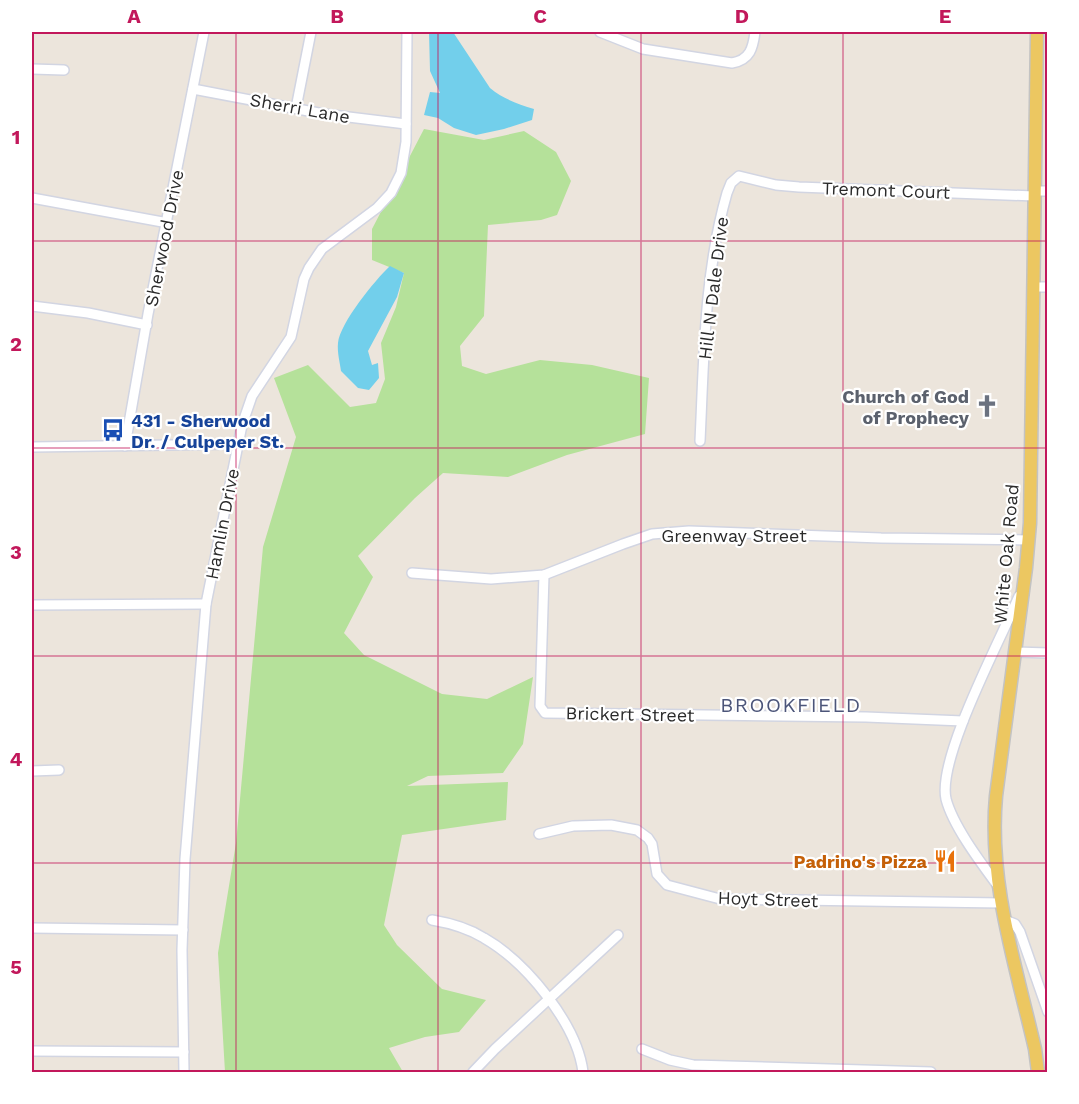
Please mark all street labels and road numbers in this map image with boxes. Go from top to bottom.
street label: Sherri Lane [248,89,352,127]
street label: Sherwood Drive [140,168,188,308]
street label: Tremont Court [822,177,951,203]
street label: Hill N Dale Drive [694,215,732,361]
street label: Hamlin Drive [201,467,243,581]
street label: White Oak Road [989,483,1023,625]
street label: Greenway Street [661,525,807,546]
street label: Brickert Street [565,702,695,726]
street label: Hoyt Street [717,887,819,911]

